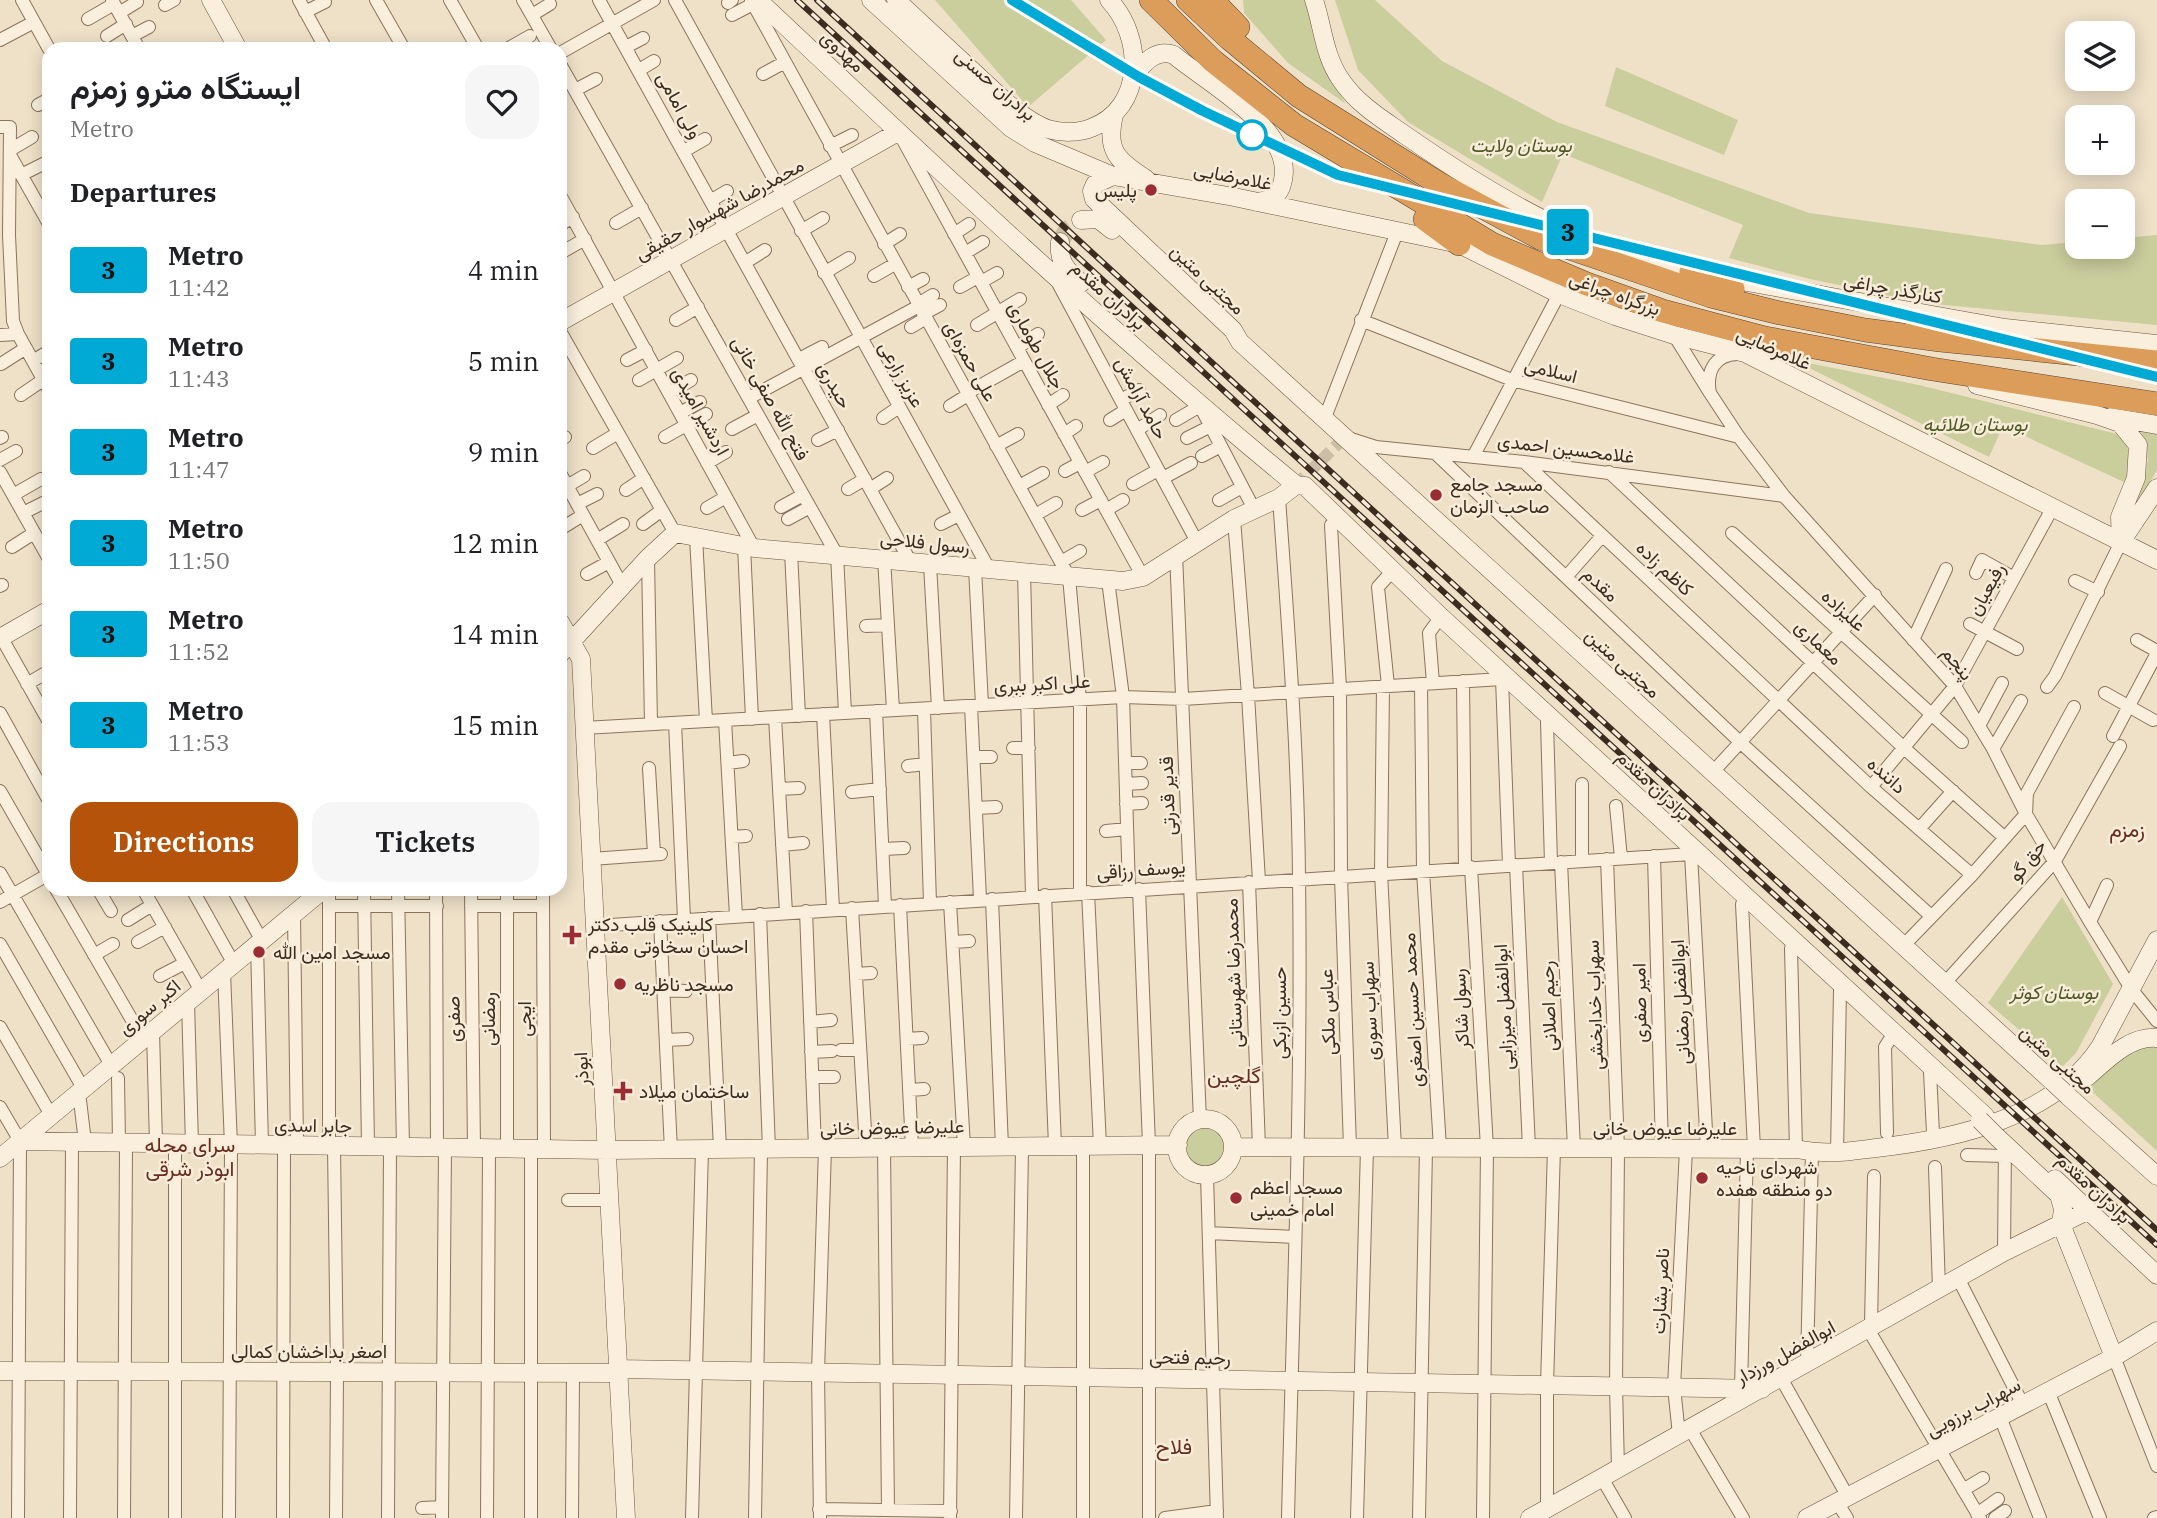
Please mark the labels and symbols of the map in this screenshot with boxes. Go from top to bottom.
street label: مهدوی [816,25,870,77]
street label: برادران حسنی [951,42,1041,126]
street label: ولی امامی [652,67,708,143]
unlabelled marker [1237,120,1267,150]
park label: بوستان ولایت [1471,133,1573,157]
street label: محمدرضا شهسوار حقیقی [630,153,808,265]
street label: غلامرضایی [1192,157,1274,195]
place label: پلیس [1095,178,1137,204]
marker: پلیس [1143,182,1159,198]
line badge: 3 [1545,209,1591,255]
street label: مجتبی متین [1166,238,1250,320]
street label: برادران مقدم [1066,255,1152,336]
street label: بزرگراه چراغی [1566,265,1664,322]
street label: کنارگذر چراغی [1842,268,1944,310]
street label: جلال طوماری [1003,297,1071,393]
street label: علی حمزه‌ای [939,316,1003,406]
street label: غلامرضایی [1733,321,1815,375]
street label: فتح الله صفی خانی [725,331,815,466]
street label: عزیز زارعی [874,337,930,411]
street label: اسلامی [1522,352,1580,388]
street label: حامد آرامش [1110,353,1174,443]
street label: حیدری [812,357,858,413]
street label: اردشیر امیدی [667,362,735,460]
park label: بوستان طلائیه [1923,412,2029,436]
street label: غلامحسین احمدی [1496,428,1636,468]
place label: مسجد جامع صاحب الزمان [1450,472,1549,518]
marker: مسجد جامع صاحب الزمان [1428,487,1444,503]
street label: رسول فلاحی [879,525,971,559]
street label: کاظم زاده [1631,535,1699,601]
street label: رفیعیان [1962,559,2010,619]
street label: مقدم [1577,561,1624,607]
street label: علیزاده [1817,584,1871,636]
street label: معماری [1790,614,1848,670]
street label: مجتبی متین [1580,623,1666,703]
street label: پنجم [1935,641,1979,686]
street label: علی اکبر ببری [993,668,1091,698]
street label: برادران مقدم [1611,745,1696,826]
street label: داننده [1863,751,1911,799]
street label: قدیر قدرتی [1154,756,1180,836]
district label: زمزم [2109,815,2145,844]
street label: حق گو [2003,834,2051,886]
street label: یوسف رزاقی [1096,854,1186,884]
street label: محمدرضا شهرستانی [1218,898,1248,1048]
place label: کلینیک قلب دکتر احسان سخاوتی مقدم [587,912,748,959]
marker: کلینیک قلب دکتر احسان سخاوتی مقدم [562,925,582,945]
street label: محمد حسین اصغری [1396,932,1428,1088]
street label: ابوالفضل رمضانی [1665,939,1695,1065]
place label: مسجد امین الله [273,940,391,964]
street label: سهراب خدابخشی [1580,940,1608,1070]
street label: ابوالفضل میرزایی [1488,943,1518,1071]
marker: مسجد امین الله [251,944,267,960]
street label: رحیم اصلانی [1534,960,1563,1052]
street label: سهراب سوری [1354,961,1384,1061]
street label: امیر صفری [1626,963,1652,1043]
street label: حسین ازبکی [1267,967,1291,1059]
street label: عباس ملکی [1313,968,1341,1056]
street label: رسول شاکر [1446,968,1474,1051]
place label: مسجد ناظریه [634,972,734,996]
street label: اکبر سوری [113,974,185,1040]
marker: مسجد ناظریه [612,976,628,992]
park label: بوستان کوثر [2009,980,2099,1004]
street label: رمضانی [476,992,500,1046]
street label: صفری [441,996,465,1042]
street label: ایجی [512,1001,536,1037]
street label: مجتبی متین [2015,1019,2101,1099]
street label: ابوذر [568,1051,594,1088]
district label: گلچین [1207,1061,1261,1090]
place label: ساختمان میلاد [639,1079,749,1103]
marker: ساختمان میلاد [613,1081,633,1101]
street label: جابر اسدی [274,1112,352,1138]
street label: علیرضا عیوض خانی [820,1114,964,1140]
street label: علیرضا عیوض خانی [1593,1116,1737,1140]
district label: سرای محله ابوذر شرقی [145,1130,235,1182]
street label: برادران مقدم [2051,1148,2136,1229]
place label: شهردای ناحیه دو منطقه هفده [1716,1155,1833,1201]
marker: شهردای ناحیه دو منطقه هفده [1694,1170,1710,1186]
place label: مسجد اعظم امام خمینی [1250,1175,1343,1222]
marker: مسجد اعظم امام خمینی [1228,1190,1244,1206]
street label: ناصر بشارت [1646,1247,1674,1335]
street label: ابوالفضل ورزدار [1730,1315,1839,1390]
street label: اصغر بداخشان کمالی [231,1339,387,1363]
street label: رحیم فتحی [1149,1344,1231,1371]
street label: سهراب برزویی [1921,1372,2025,1442]
district label: فلاح [1156,1432,1192,1461]

